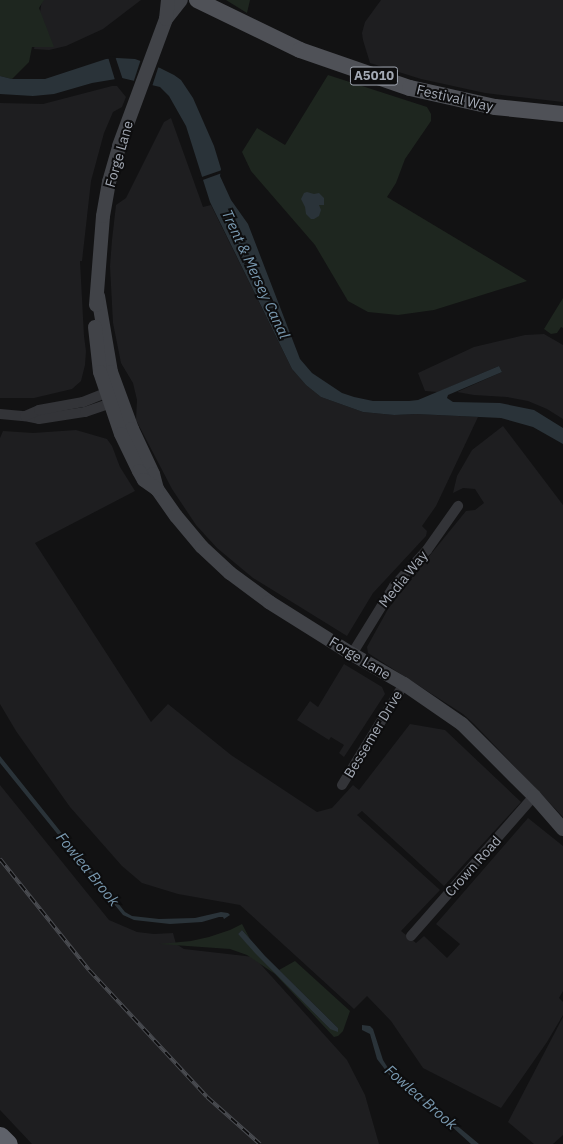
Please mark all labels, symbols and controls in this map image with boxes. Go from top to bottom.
road number: A5010 [349,65,399,87]
street label: Festival Way [415,81,495,115]
street label: Forge Lane [101,119,137,189]
water label: Trent & Mersey Canal [218,207,294,341]
street label: Media Way [375,547,431,611]
street label: Forge Lane [326,633,394,683]
street label: Bessemer Drive [340,687,406,781]
water label: Fowlea Brook [53,828,123,910]
street label: Crown Road [441,832,505,900]
water label: Fowlea Brook [381,1061,461,1133]

